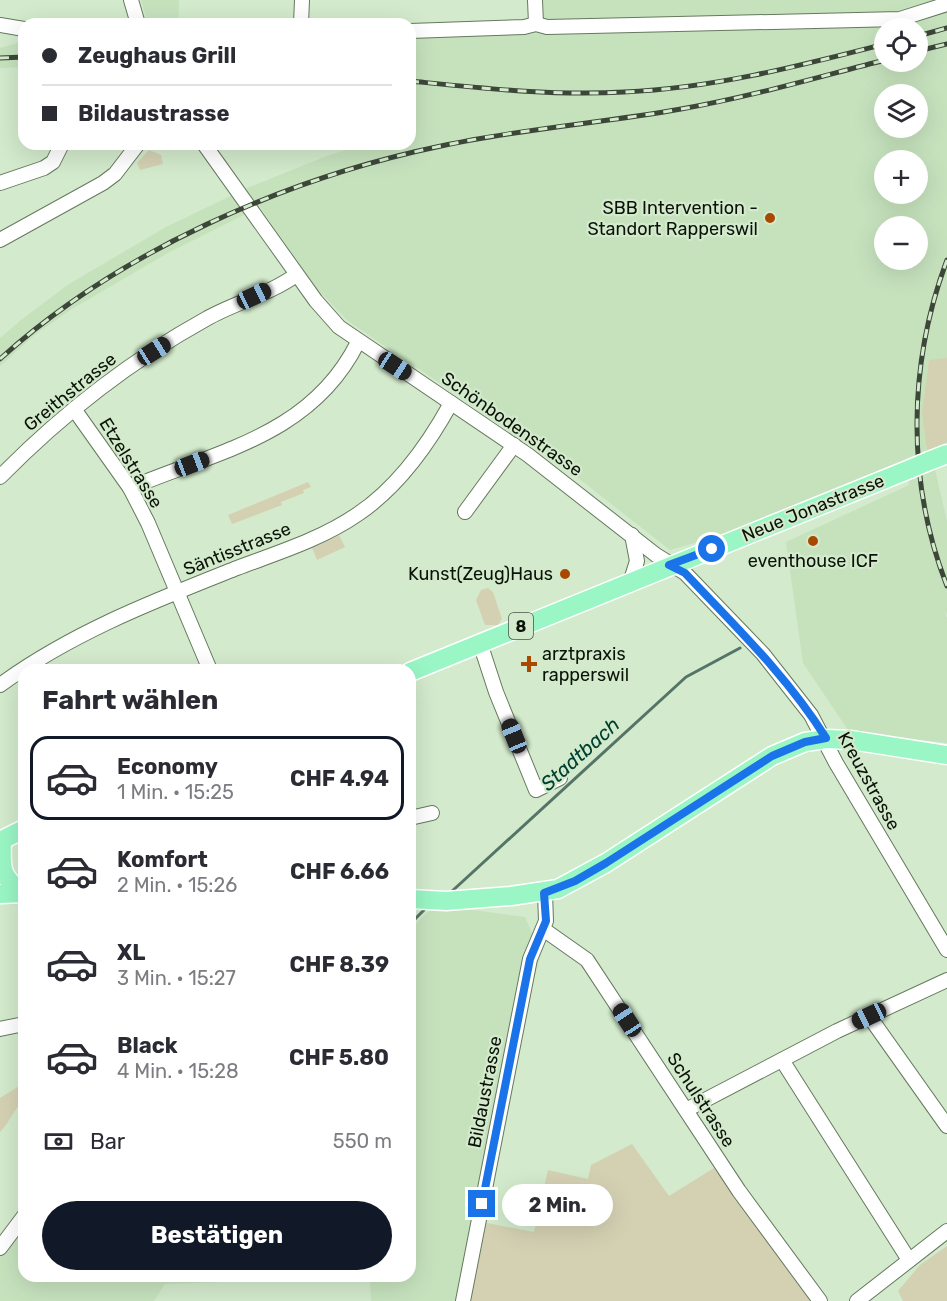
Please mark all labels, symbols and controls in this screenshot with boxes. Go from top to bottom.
map controls [874,18,928,270]
button: locate [874,18,928,72]
text: Zeughaus Grill [78,42,236,69]
button: layers [874,84,928,138]
text: Bildaustrasse [78,100,230,127]
button: + [874,150,928,204]
place label: SBB Intervention - Standort Rapperswil [587,197,758,240]
marker: SBB Intervention - Standort Rapperswil [763,211,777,225]
button: − [874,216,928,270]
car [234,280,274,312]
car [134,334,174,368]
street label: Greithstrasse [19,348,121,436]
car [375,349,415,383]
street label: Schönbodenstrasse [437,367,587,481]
street label: Etzelstrasse [95,414,167,512]
car [172,449,212,479]
street label: Neue Jonastrasse [739,469,887,547]
street label: Säntisstrasse [180,517,294,581]
marker: eventhouse ICF [806,534,820,548]
route start [698,535,725,562]
place label: eventhouse ICF [748,550,878,572]
place label: Kunst(Zeug)Haus [408,563,553,585]
marker: Kunst(Zeug)Haus [558,567,572,581]
road number: 8 [509,613,533,639]
place label: arztpraxis rapperswil [542,643,629,686]
marker: arztpraxis rapperswil [520,655,538,673]
text: Fahrt wählen [42,684,218,716]
water label: Stadtbach [535,712,625,796]
car [499,716,529,756]
street label: Kreuzstrasse [833,728,905,834]
icon: car [45,751,99,805]
text: Economy [117,753,218,780]
text: CHF 4.94 [290,765,389,792]
text: 1 Min. · 15:25 [117,780,234,804]
icon: car [45,844,99,898]
text: Komfort [117,846,208,873]
text: CHF 6.66 [290,858,389,885]
text: 2 Min. · 15:26 [117,873,237,897]
icon: car [45,937,99,991]
text: XL [117,939,145,966]
text: CHF 8.39 [290,951,389,978]
text: 3 Min. · 15:27 [117,966,236,990]
car [610,1000,644,1040]
car [849,1000,889,1032]
icon: car [45,1030,99,1084]
text: Black [117,1032,178,1059]
street label: Bildaustrasse [463,1034,507,1150]
text: CHF 5.80 [289,1044,389,1071]
street label: Schulstrasse [662,1048,740,1152]
text: 4 Min. · 15:28 [117,1059,239,1083]
icon: cash [42,1125,75,1158]
text: Bar [90,1128,125,1155]
text: 550 m [333,1129,392,1153]
callout: 2 Min. [503,1183,614,1225]
route end [468,1190,495,1217]
text: 2 Min. [528,1193,587,1217]
button: Bestätigen [42,1201,392,1270]

